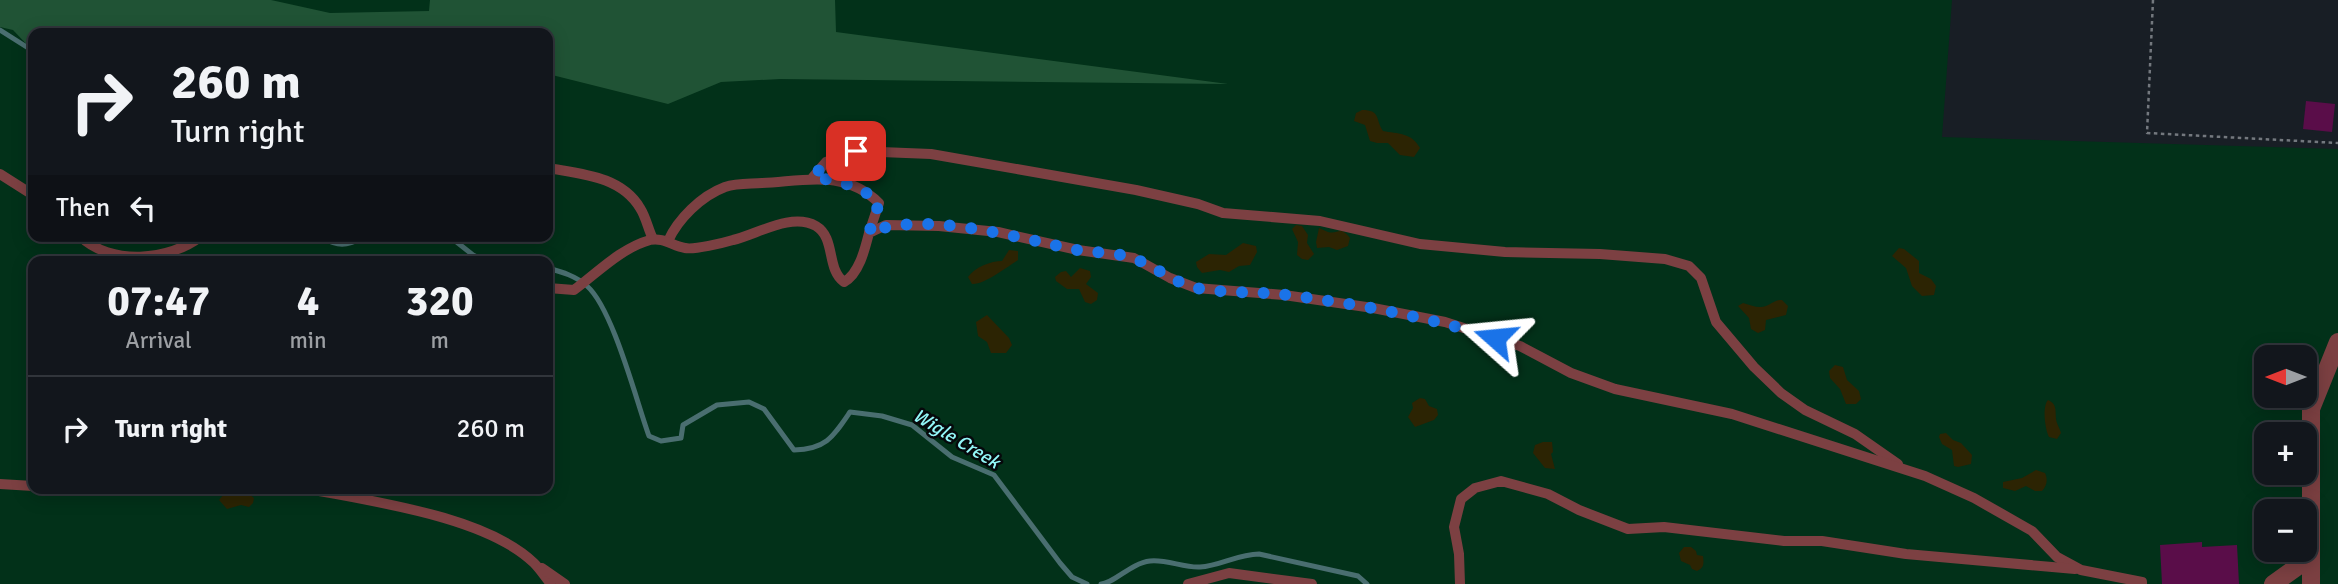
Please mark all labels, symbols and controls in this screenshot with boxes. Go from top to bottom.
text: 260 m [171,52,301,112]
icon: right [56,56,147,147]
text: Turn right [171,112,304,151]
pin [826,121,886,181]
icon: arrive [837,132,875,170]
icon: left [124,189,162,227]
text: Then [56,192,110,224]
text: 07:47 [107,276,210,327]
text: 4 [297,276,319,327]
text: 320 [406,276,474,327]
position arrow [1458,301,1532,375]
text: Arrival [126,326,192,355]
text: min [289,326,327,355]
text: m [431,326,449,355]
north arrow [2254,345,2317,408]
map controls [2254,345,2317,562]
water label: Wigle Creek [909,404,1006,475]
icon: right [56,410,94,448]
text: Turn right [115,413,227,445]
text: 260 m [456,413,525,445]
button: + [2254,422,2317,485]
button: − [2254,499,2317,562]

